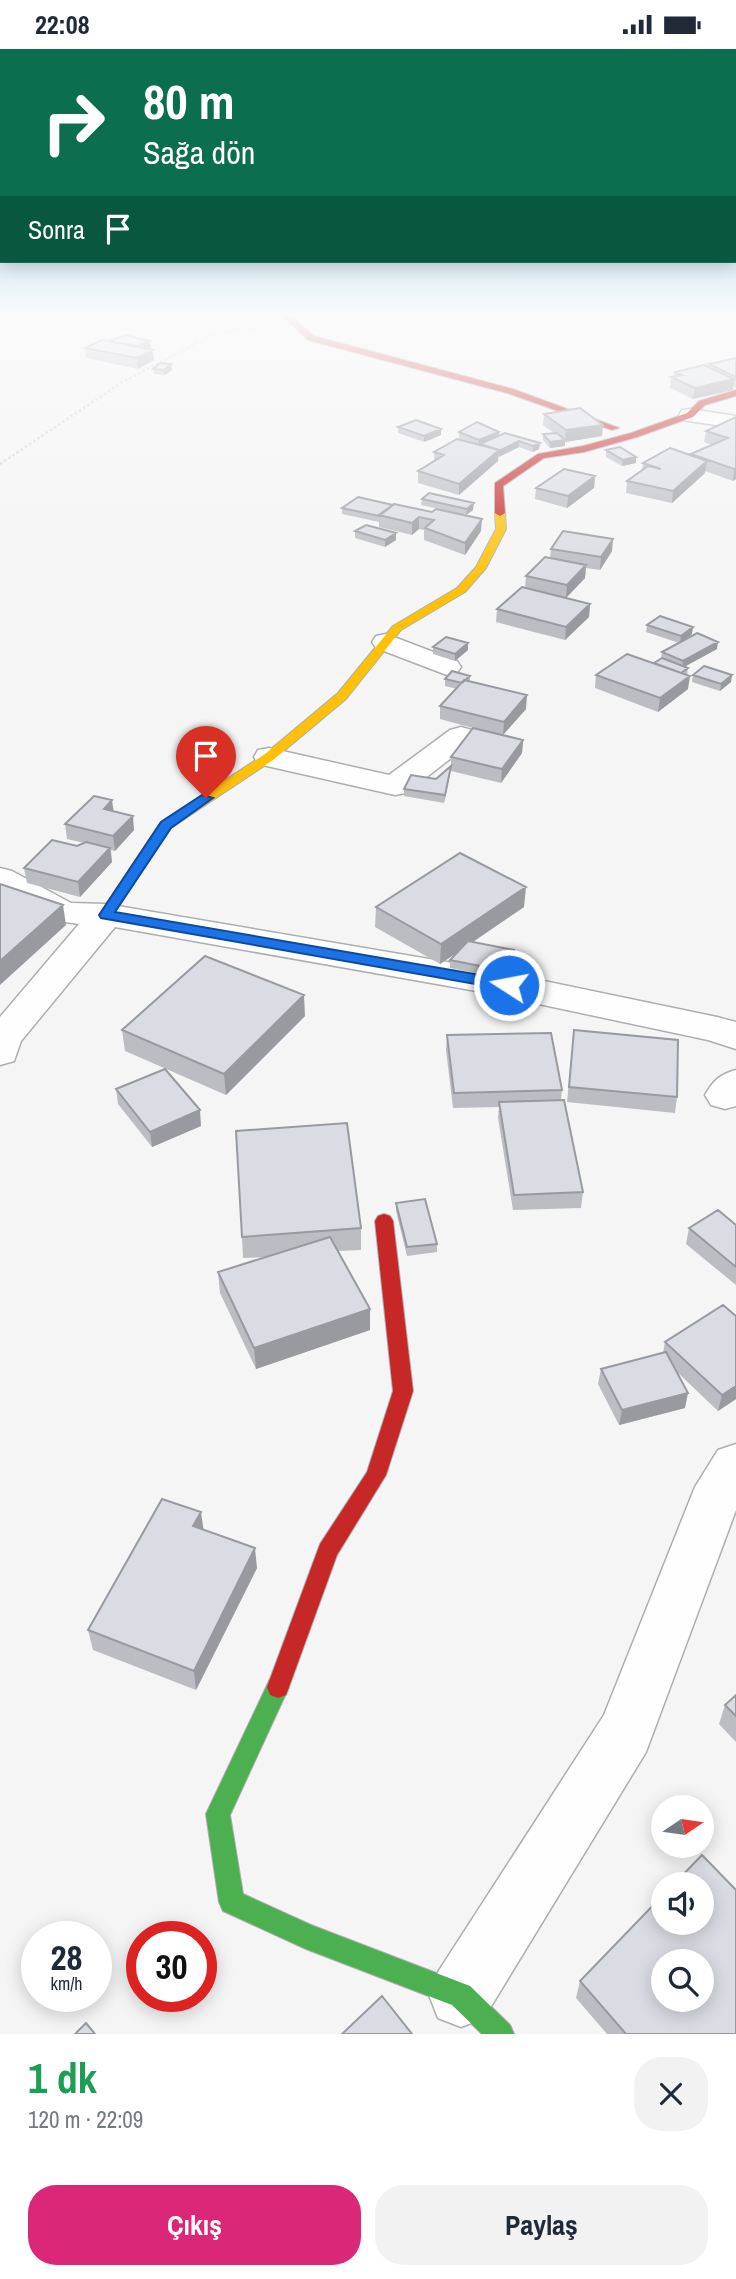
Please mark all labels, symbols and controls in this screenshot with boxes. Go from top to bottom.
text: 22:08 [35,7,90,42]
text: 80 m [143,68,235,134]
icon: right [28,77,119,168]
text: Sağa dön [143,131,255,174]
icon: arrive [99,210,137,248]
text: Sonra [28,212,85,247]
pin [176,726,236,798]
icon: arrive [187,737,225,775]
position arrow [472,948,546,1022]
north arrow [651,1795,714,1859]
map controls [651,1795,714,2012]
button: sound [651,1872,714,1935]
speed limit sign: 30 [126,1921,217,2012]
text: 28 [51,1934,82,1981]
button: search [651,1949,714,2012]
text: km/h [51,1971,83,1996]
text: 1 dk [28,2050,97,2106]
button: close [634,2057,708,2131]
text: 120 m · 22:09 [28,2104,143,2135]
button: Çıkış [28,2185,361,2265]
button: Paylaş [375,2185,708,2265]

